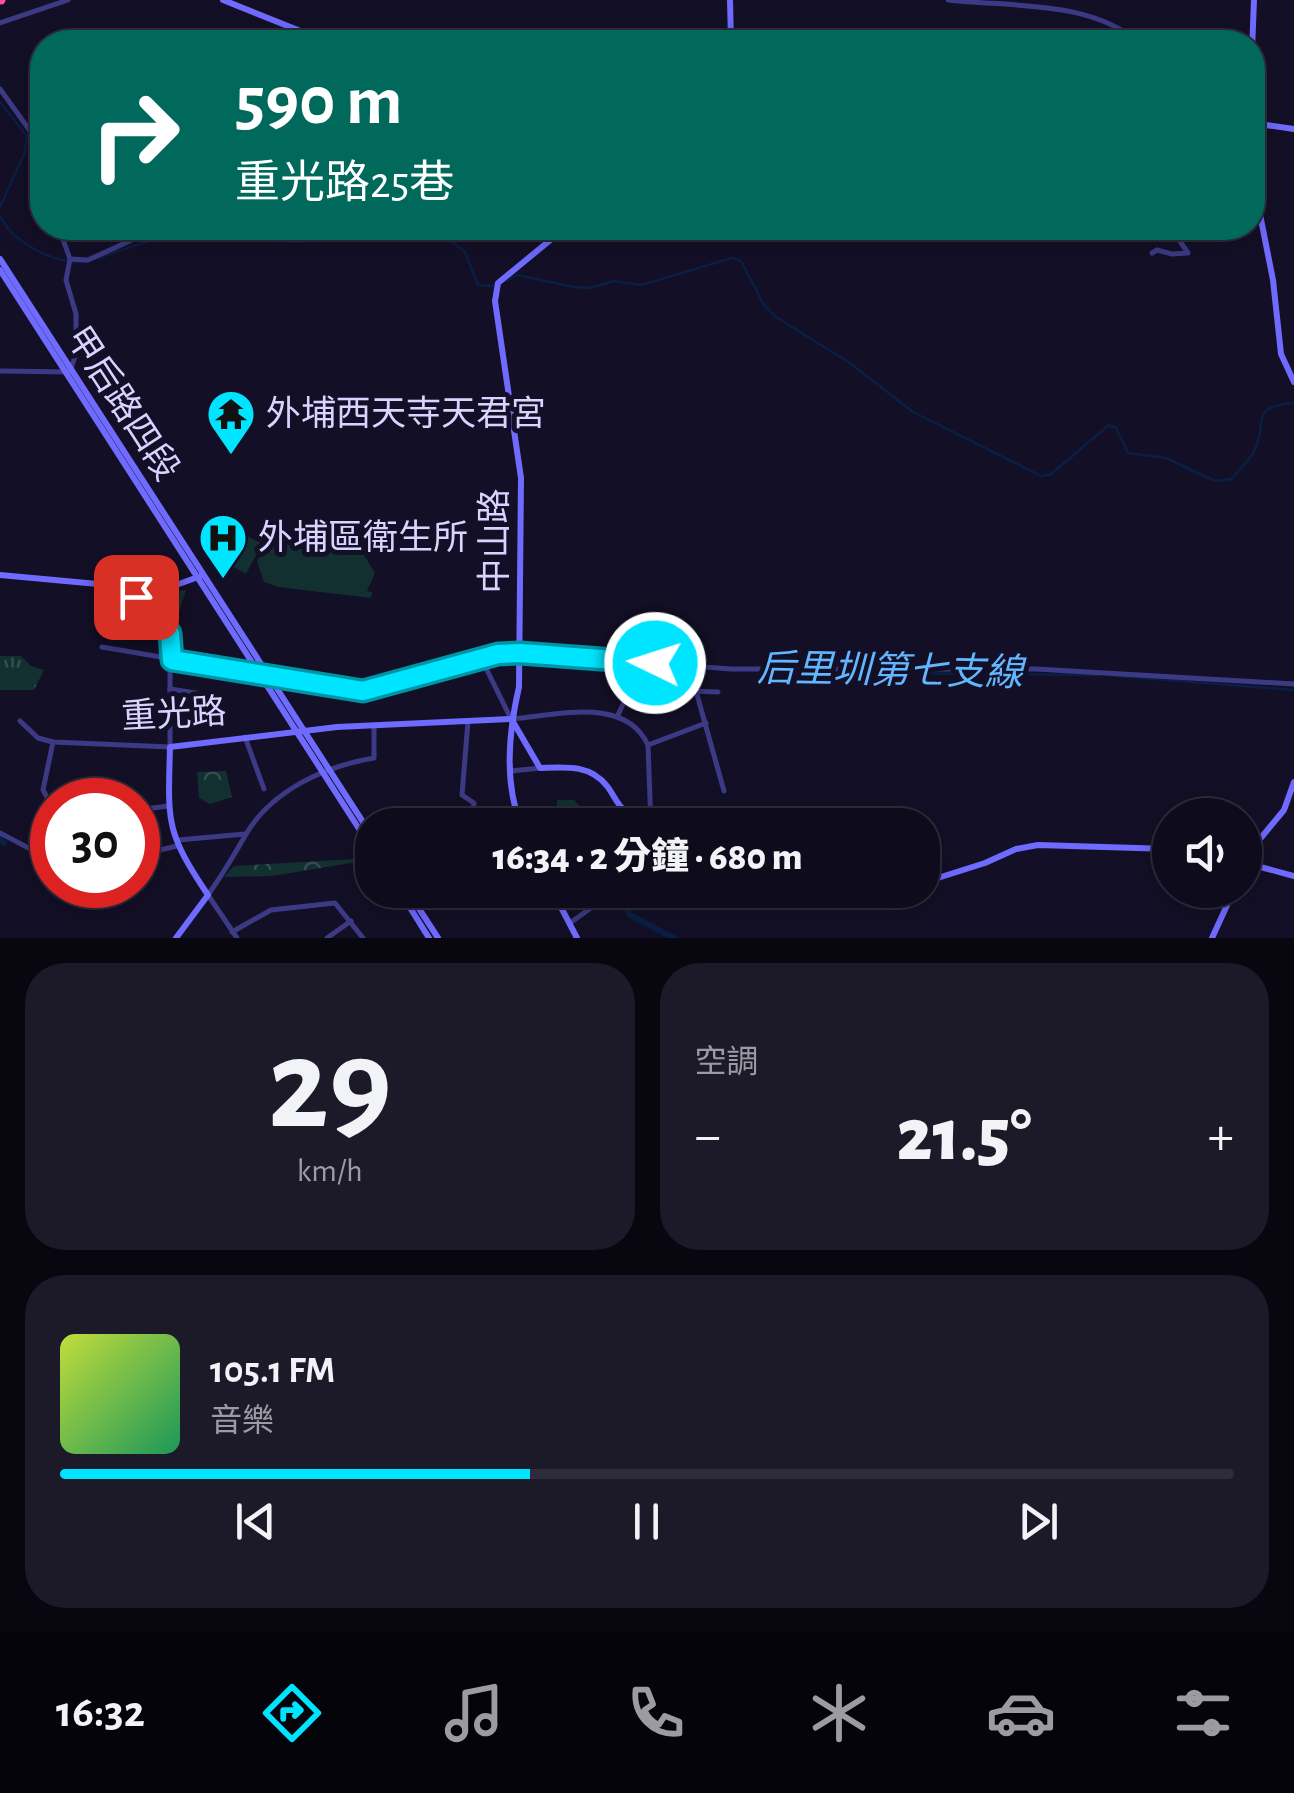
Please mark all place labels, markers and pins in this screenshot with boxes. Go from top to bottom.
temple icon: 外埔西天寺天君宮 [205,388,257,456]
place label: 外埔西天寺天君宮 [266,395,546,432]
hospital icon: 外埔區衛生所 [197,512,249,580]
place label: 外埔區衛生所 [258,519,468,556]
pin [94,555,179,640]

